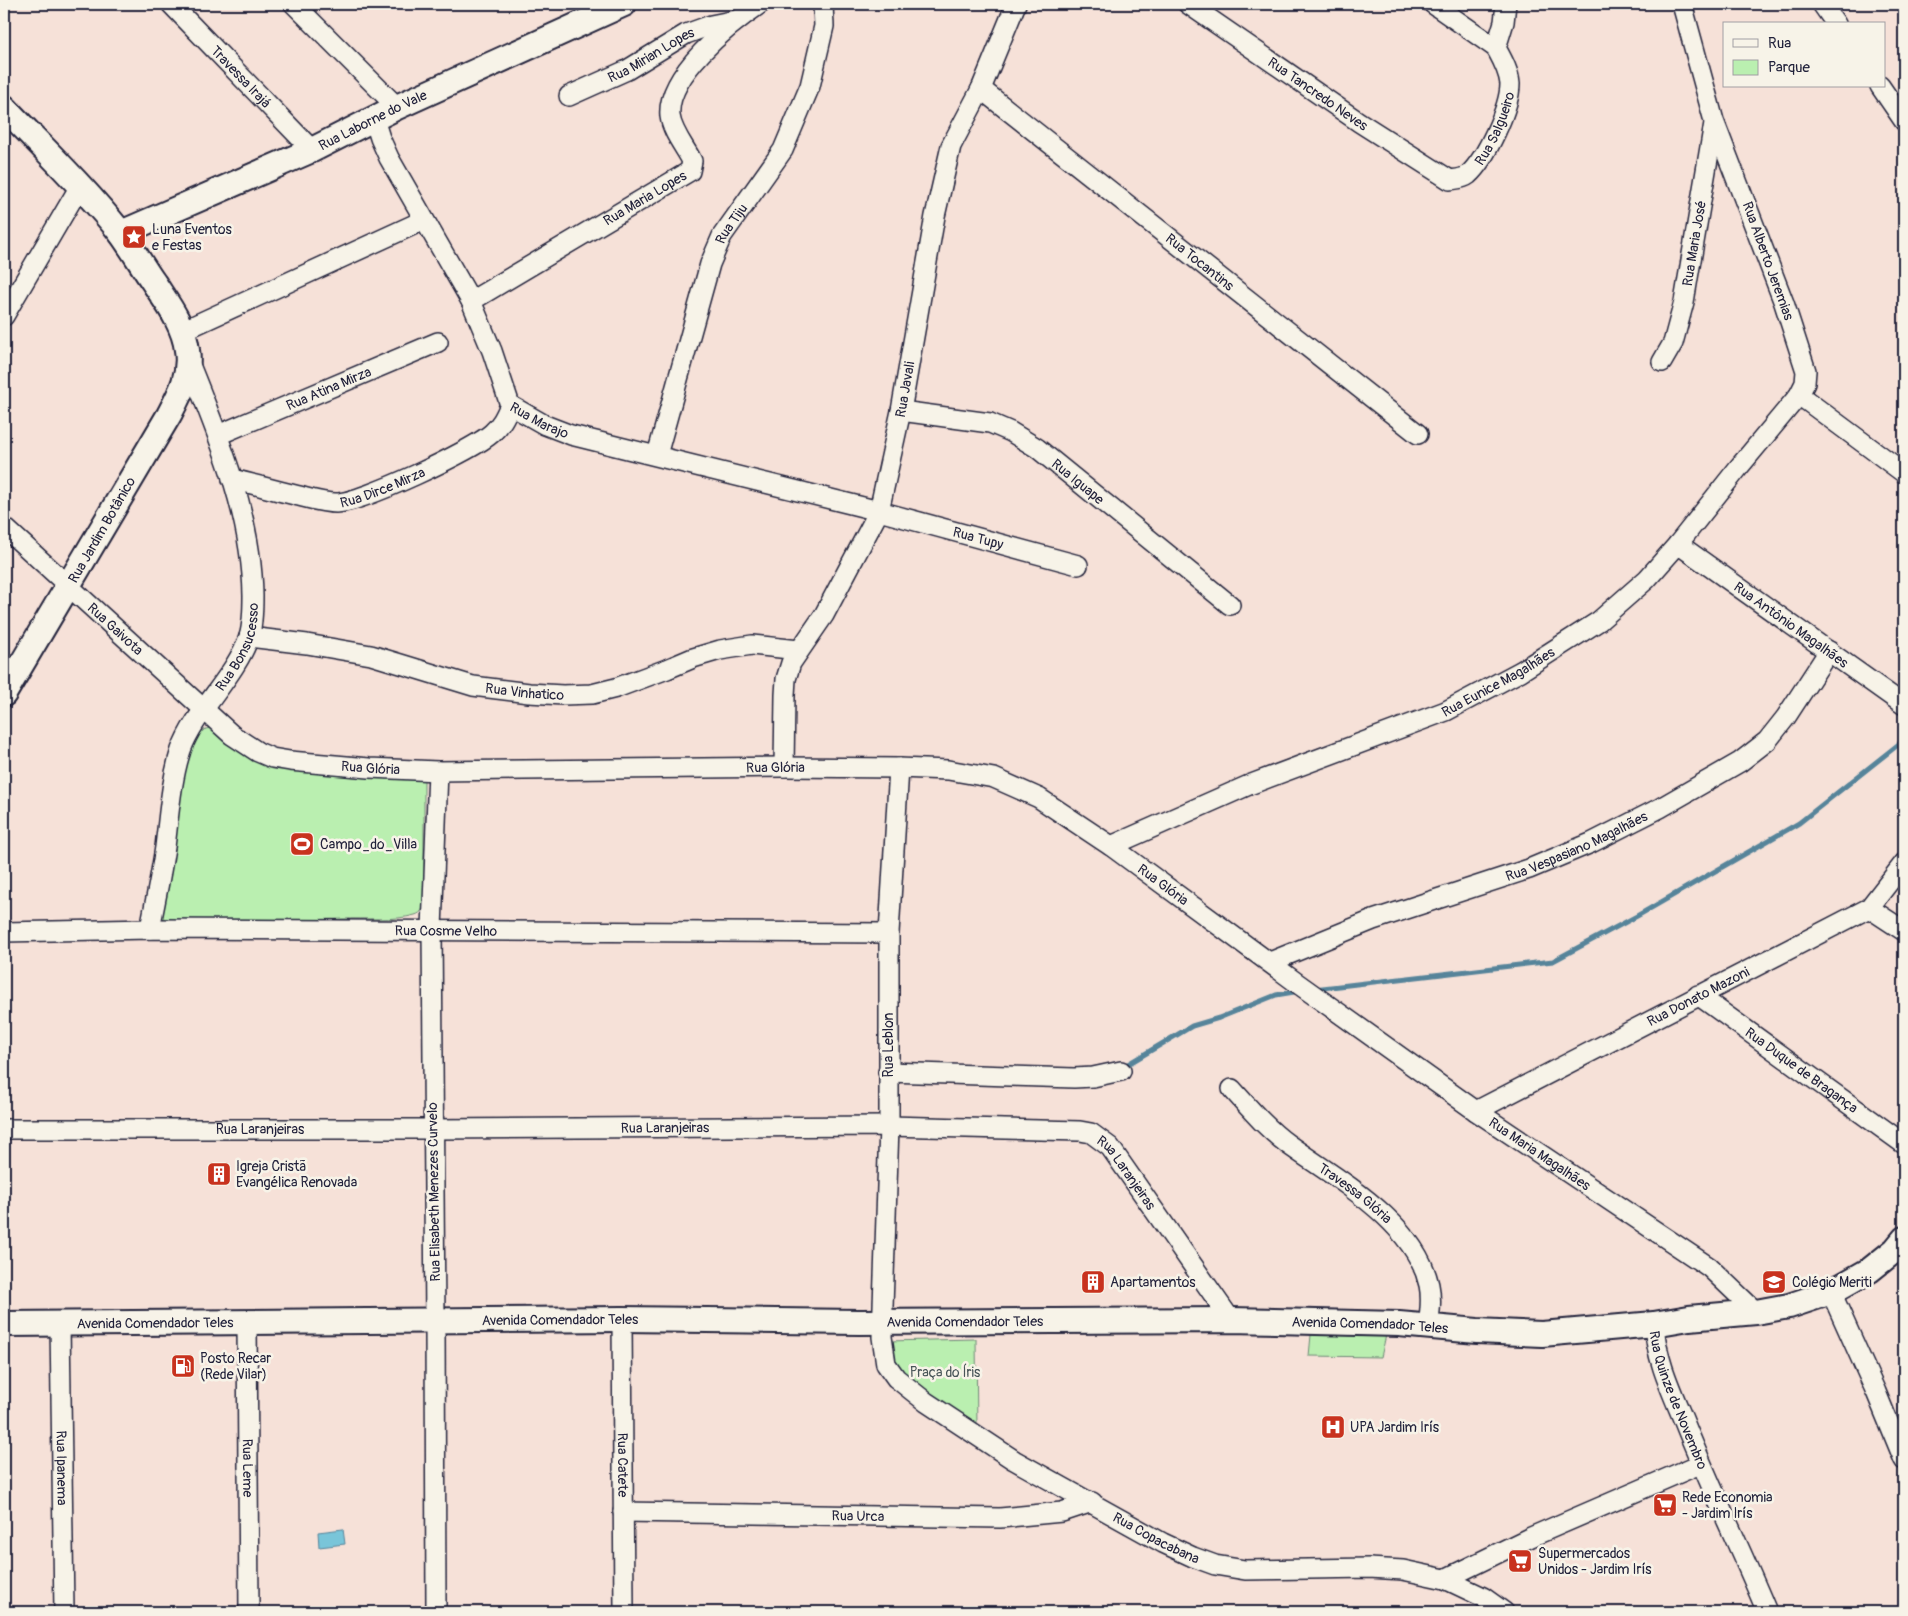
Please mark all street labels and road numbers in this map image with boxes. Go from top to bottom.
street label: Rua Mirian Lopes [605,23,697,86]
street label: Travessa Irajá [207,42,275,111]
street label: Rua Tancredo Neves [1265,53,1372,134]
street label: Rua Laborne do Vale [316,86,430,154]
street label: Rua Salgueiro [1471,90,1518,168]
street label: Rua Maria Lopes [600,166,690,229]
street label: Rua Maria José [1678,199,1709,287]
street label: Rua Alberto Jeremias [1739,199,1798,323]
street label: Rua Tiju [711,200,751,246]
street label: Rua Tocantins [1162,230,1238,295]
street label: Rua Javali [891,360,918,419]
street label: Rua Atina Mirza [283,363,374,414]
street label: Rua Marajo [507,398,571,442]
street label: Rua Iguape [1048,455,1108,508]
street label: Rua Dirce Mirza [338,463,428,511]
street label: Rua Jardim Botânico [65,473,140,586]
street label: Rua Tupy [951,523,1005,553]
street label: Rua Antônio Magalhães [1731,578,1852,672]
street label: Rua Gaivota [84,599,147,658]
street label: Rua Bonsucesso [212,602,262,694]
street label: Rua Eunice Magalhães [1439,643,1558,720]
street label: Rua Vinhatico [484,679,565,704]
street label: Rua Glória [340,757,400,778]
street label: Rua Glória [746,758,805,776]
street label: Rua Vespasiano Magalhães [1503,807,1651,885]
street label: Rua Glória [1135,860,1192,909]
street label: Rua Cosme Velho [395,922,498,939]
street label: Rua Donato Mazoni [1644,963,1753,1030]
street label: Rua Leblon [880,1012,897,1078]
street label: Rua Duque de Bragança [1742,1024,1861,1116]
street label: Rua Elisabeth Menezes Curvelo [424,1102,444,1282]
street label: Rua Maria Magalhães [1486,1114,1595,1194]
street label: Rua Laranjeiras [621,1119,710,1136]
street label: Rua Laranjeiras [216,1121,305,1138]
street label: Rua Laranjeiras [1094,1132,1160,1213]
street label: Travessa Glória [1315,1159,1396,1227]
street label: Avenida Comendador Teles [482,1310,639,1329]
street label: Avenida Comendador Teles [887,1313,1044,1330]
street label: Avenida Comendador Teles [1291,1313,1450,1337]
street label: Avenida Comendador Teles [77,1314,234,1332]
street label: Rua Quinze de Novembro [1646,1330,1711,1472]
street label: Rua Ipanema [53,1430,71,1506]
street label: Rua Catete [614,1433,632,1497]
street label: Rua Leme [239,1439,257,1498]
street label: Rua Urca [832,1507,884,1525]
street label: Rua Copacabana [1110,1508,1202,1567]

